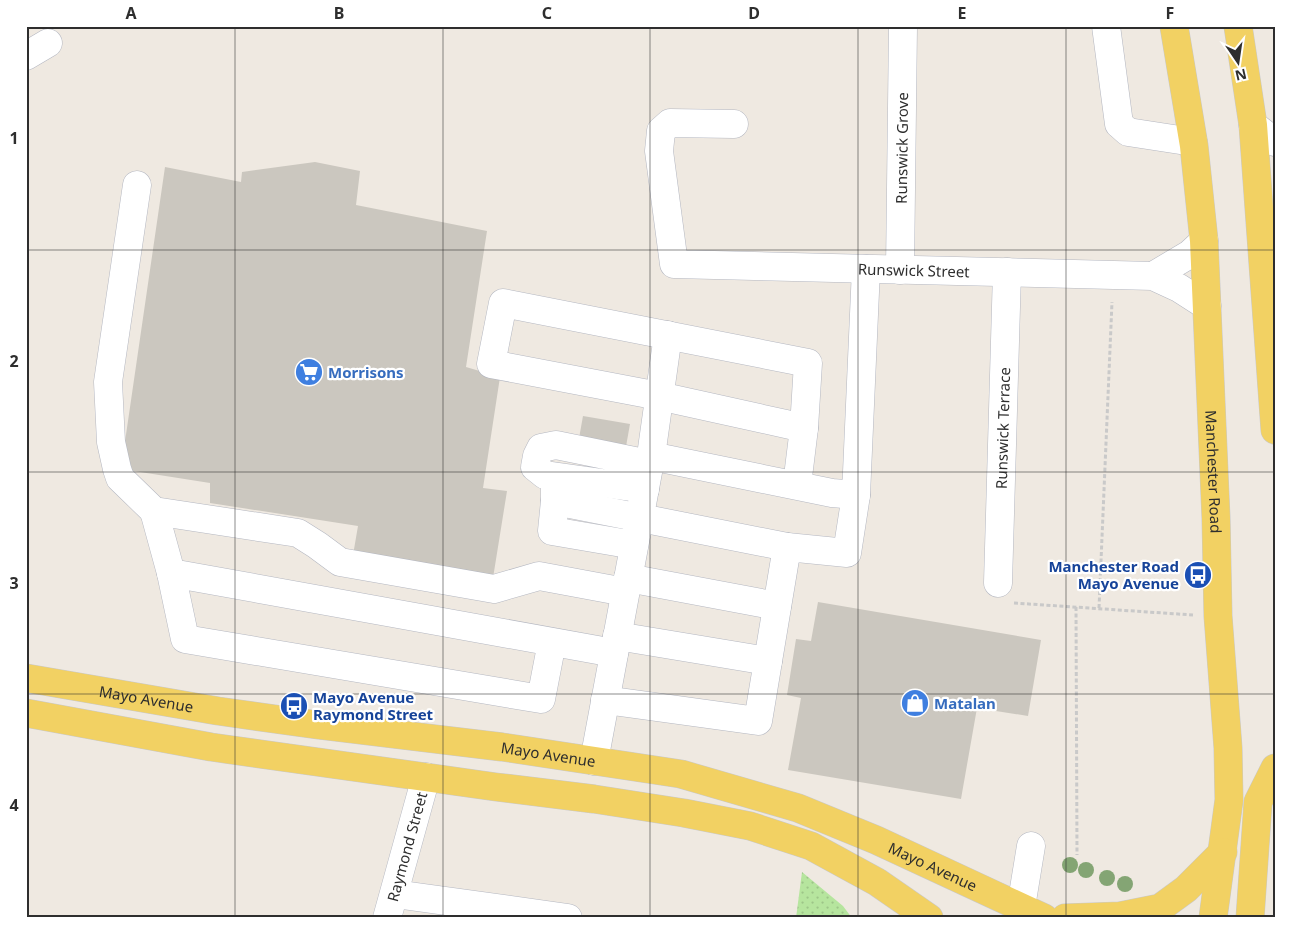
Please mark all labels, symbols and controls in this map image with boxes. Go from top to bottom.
text: A [125,2,137,24]
text: B [334,2,344,24]
text: C [542,2,552,24]
text: D [748,2,760,24]
text: E [958,2,967,24]
text: F [1166,2,1174,24]
north arrow [1214,38,1264,88]
text: N [1233,65,1249,86]
street label: Runswick Grove [891,92,912,204]
text: 1 [9,127,19,149]
street label: Runswick Street [858,259,971,281]
text: 2 [9,350,19,372]
supermarket icon: Morrisons [294,357,324,387]
place label: Morrisons [328,362,404,382]
street label: Runswick Terrace [991,367,1014,489]
street label: Manchester Road [1201,409,1226,534]
place label: Manchester Road Mayo Avenue [1048,556,1179,593]
bus stop icon: Manchester Road Mayo Avenue [1183,560,1213,590]
text: 3 [9,572,19,594]
street label: Mayo Avenue [98,681,195,717]
place label: Mayo Avenue Raymond Street [313,687,434,724]
shop icon: Matalan [900,688,930,718]
bus stop icon: Mayo Avenue Raymond Street [279,691,309,721]
place label: Matalan [934,693,996,713]
street label: Mayo Avenue [500,737,597,771]
street label: Raymond Street [382,789,432,904]
text: 4 [9,794,19,816]
street label: Mayo Avenue [885,837,980,896]

